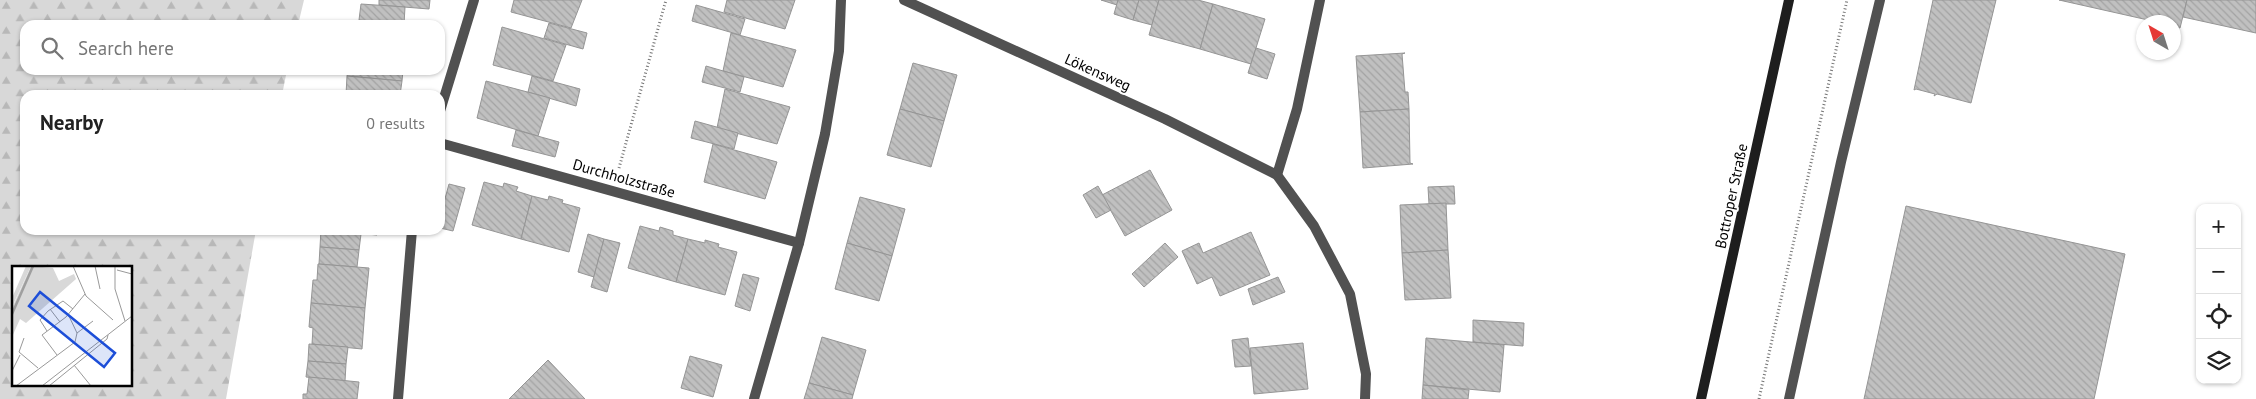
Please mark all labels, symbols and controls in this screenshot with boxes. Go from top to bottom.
north arrow [2136,15,2181,60]
search box [20,20,445,75]
icon: search [38,34,66,62]
text: Search here [78,36,174,60]
street label: Lökensweg [1062,49,1134,95]
text: Nearby [40,109,103,136]
text: 0 results [366,113,425,133]
street label: Bottroper Straße [1711,142,1751,250]
street label: Durchholzstraße [571,154,677,202]
map controls [2196,204,2241,384]
button: + [2196,204,2241,249]
button: − [2196,249,2241,294]
inset map [12,266,132,386]
button: locate [2196,294,2241,339]
button: layers [2196,339,2241,384]

